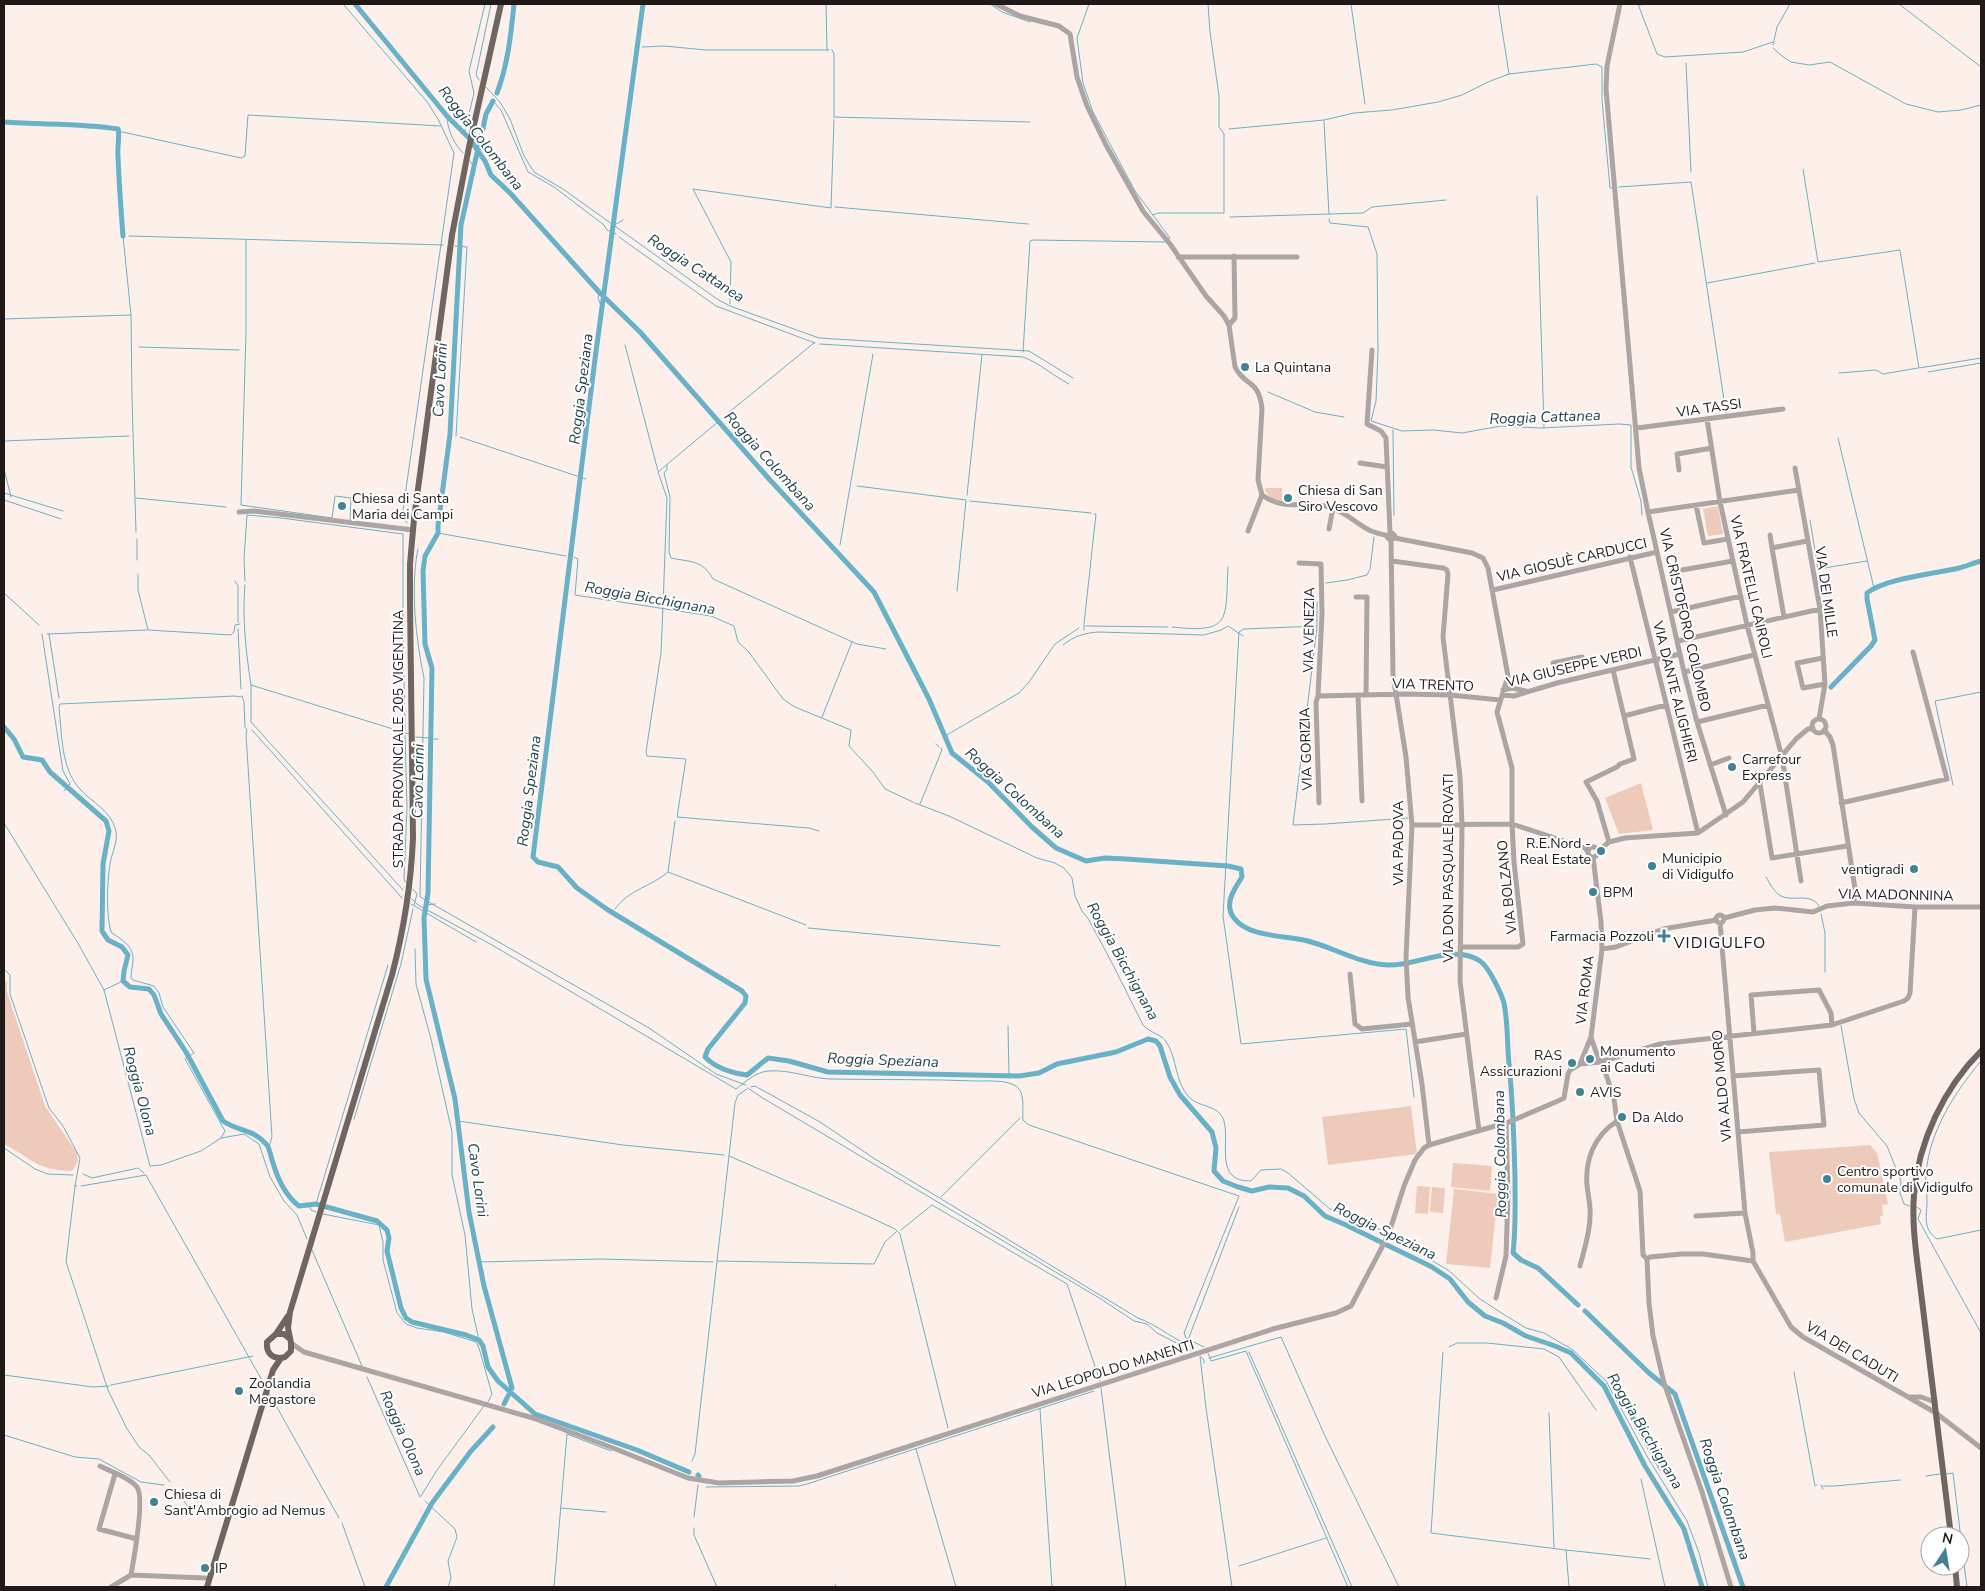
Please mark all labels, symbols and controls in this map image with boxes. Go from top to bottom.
water label: Roggia Colombana [434,82,528,195]
water label: Roggia Cattanea [644,229,748,307]
water label: Roggia Speziana [564,332,598,446]
water label: Cavo Lorini [428,342,452,418]
place label: La Quintana [1255,358,1331,377]
marker: La Quintana [1239,361,1251,373]
street label: VIA TASSI [1674,394,1743,422]
water label: Roggia Cattanea [1489,405,1601,429]
water label: Roggia Colombana [720,407,820,515]
place label: Chiesa di San Siro Vescovo [1298,481,1383,516]
place label: Chiesa di Santa Maria dei Campi [352,489,453,524]
marker: Chiesa di San Siro Vescovo [1282,492,1294,504]
marker: Chiesa di Santa Maria dei Campi [336,500,348,512]
street label: VIA FRATELLI CAIROLI [1725,513,1777,660]
street label: VIA CRISTOFORO COLOMBO [1654,525,1715,714]
street label: VIA GIOSUÈ CARDUCCI [1494,533,1649,587]
street label: VIA DEI MILLE [1810,544,1842,639]
water label: Roggia Bicchignana [583,577,717,619]
street label: VIA VENEZIA [1299,587,1319,674]
street label: STRADA PROVINCIALE 205 VIGENTINA [389,610,408,868]
street label: VIA DANTE ALIGHIERI [1648,618,1702,765]
street label: VIA GIUSEPPE VERDI [1503,642,1644,692]
street label: VIA TRENTO [1391,674,1474,696]
street label: VIA GORIZIA [1295,707,1317,792]
water label: Roggia Speziana [512,734,546,848]
water label: Cavo Lorini [407,743,429,819]
water label: Roggia Colombana [961,743,1069,843]
place label: Carrefour Express [1742,750,1801,785]
marker: Carrefour Express [1726,761,1738,773]
street label: VIA DON PASQUALE ROVATI [1439,774,1458,963]
street label: VIA PADOVA [1389,800,1408,887]
place label: R.E.Nord - Real Estate [1520,834,1591,869]
street label: VIA BOLZANO [1493,839,1521,936]
marker: R.E.Nord - Real Estate [1595,845,1607,857]
place label: Municipio di Vidigulfo [1662,849,1734,884]
marker: Municipio di Vidigulfo [1646,860,1658,872]
place label: ventigradi [1841,860,1904,879]
marker: ventigradi [1908,863,1920,875]
place label: BPM [1603,883,1633,902]
street label: VIA MADONNINA [1837,884,1954,906]
marker: BPM [1587,886,1599,898]
water label: Roggia Bicchignana [1082,898,1164,1024]
place label: Farmacia Pozzoli [1550,927,1654,946]
marker: Farmacia Pozzoli [1658,930,1670,942]
district label: VIDIGULFO [1673,932,1766,954]
street label: VIA ROMA [1571,954,1599,1027]
street label: VIA ALDO MORO [1708,1029,1736,1144]
place label: Monumento ai Caduti [1600,1042,1676,1077]
water label: Roggia Olona [118,1044,162,1138]
place label: RAS Assicurazioni [1480,1046,1562,1081]
water label: Roggia Speziana [827,1048,939,1072]
marker: Monumento ai Caduti [1584,1053,1596,1065]
marker: RAS Assicurazioni [1566,1057,1578,1069]
place label: AVIS [1590,1083,1622,1102]
marker: AVIS [1574,1086,1586,1098]
water label: Roggia Colombana [1489,1090,1511,1218]
place label: Da Aldo [1632,1108,1684,1127]
marker: Da Aldo [1616,1111,1628,1123]
water label: Cavo Lorini [463,1142,493,1219]
place label: Centro sportivo comunale di Vidigulfo [1837,1162,1973,1197]
marker: Centro sportivo comunale di Vidigulfo [1821,1173,1833,1185]
water label: Roggia Speziana [1330,1197,1440,1265]
street label: VIA DEI CADUTI [1801,1316,1902,1387]
street label: VIA LEOPOLDO MANENTI [1029,1335,1196,1403]
water label: Roggia Bicchignana [1602,1369,1688,1493]
place label: Zoolandia Megastore [249,1374,316,1409]
marker: Zoolandia Megastore [233,1385,245,1397]
water label: Roggia Olona [375,1387,431,1479]
water label: Roggia Colombana [1695,1435,1755,1563]
place label: Chiesa di Sant'Ambrogio ad Nemus [164,1485,326,1520]
marker: Chiesa di Sant'Ambrogio ad Nemus [148,1496,160,1508]
north arrow [1920,1526,1970,1576]
text: N [1940,1528,1955,1549]
place label: IP [215,1559,228,1578]
marker: IP [199,1562,211,1574]

